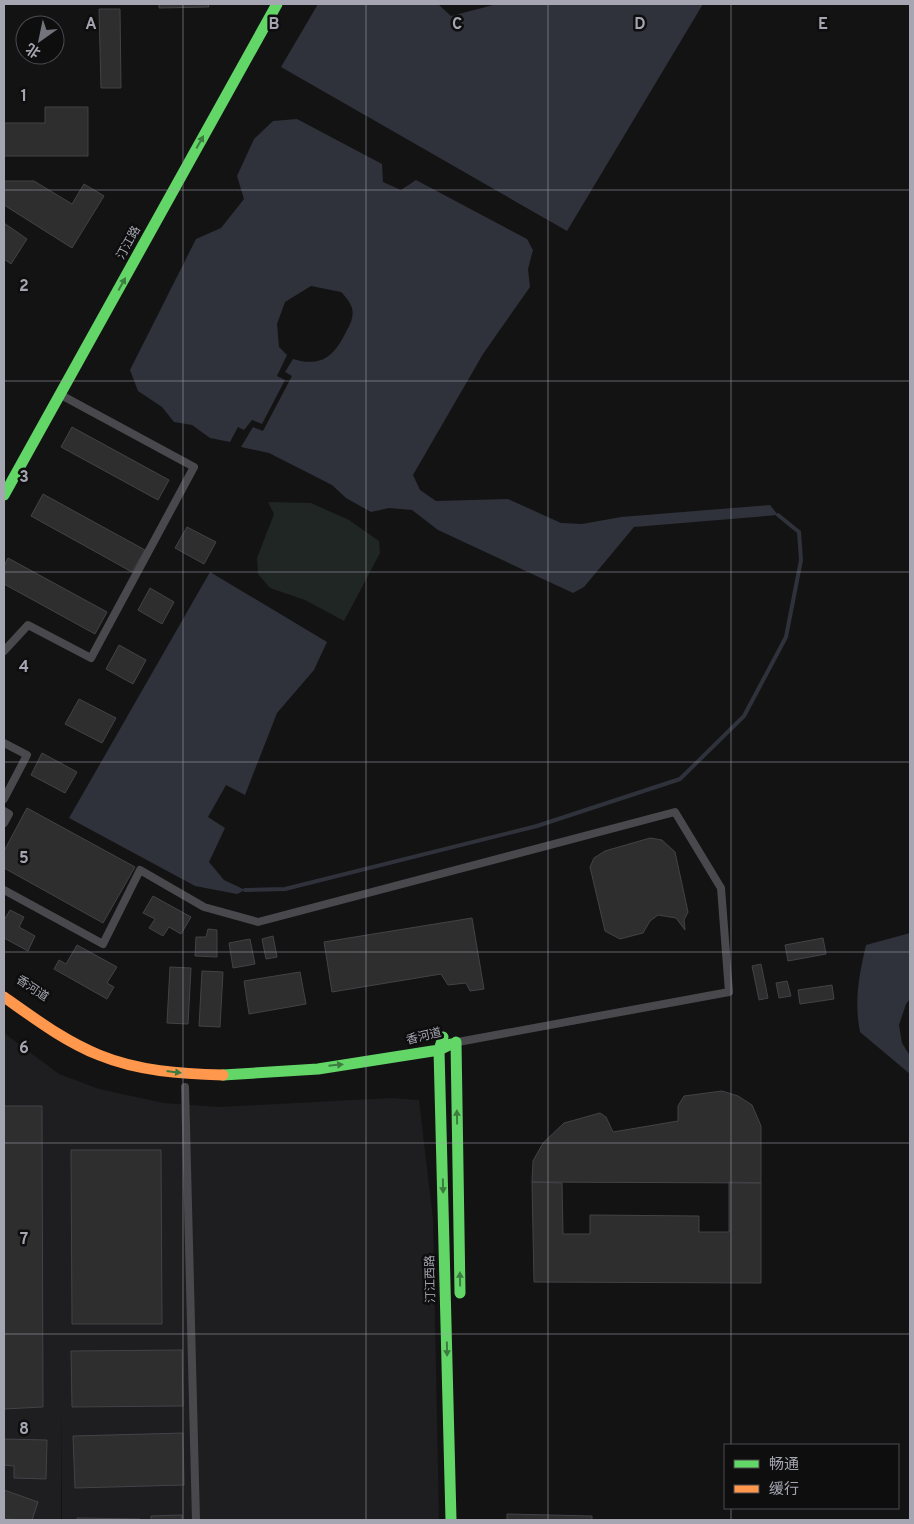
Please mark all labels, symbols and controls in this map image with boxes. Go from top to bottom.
north arrow [15,15,65,65]
text: A [85,15,97,35]
text: B [268,15,280,35]
text: C [452,15,462,35]
text: D [634,15,646,35]
text: E [818,15,828,35]
text: 北 [23,39,44,61]
text: 1 [21,87,27,107]
one-way arrow [196,135,205,149]
street label: 汀江路 [113,223,145,263]
text: 2 [19,277,29,297]
one-way arrow [118,277,126,291]
text: 3 [19,468,29,488]
text: 4 [19,658,29,678]
text: 5 [19,849,29,869]
street label: 香河道 [13,972,51,1006]
street label: 香河道 [405,1025,443,1049]
text: 6 [19,1039,29,1059]
one-way arrow [328,1061,344,1069]
one-way arrow [166,1068,182,1076]
one-way arrow [453,1108,461,1124]
one-way arrow [439,1179,447,1195]
text: 7 [20,1230,28,1250]
street label: 汀江西路 [423,1255,439,1303]
one-way arrow [456,1271,464,1287]
one-way arrow [443,1341,451,1357]
text: 8 [19,1420,29,1440]
legend [724,1444,899,1509]
text: 畅通 [769,1456,799,1475]
text: 缓行 [769,1481,799,1500]

